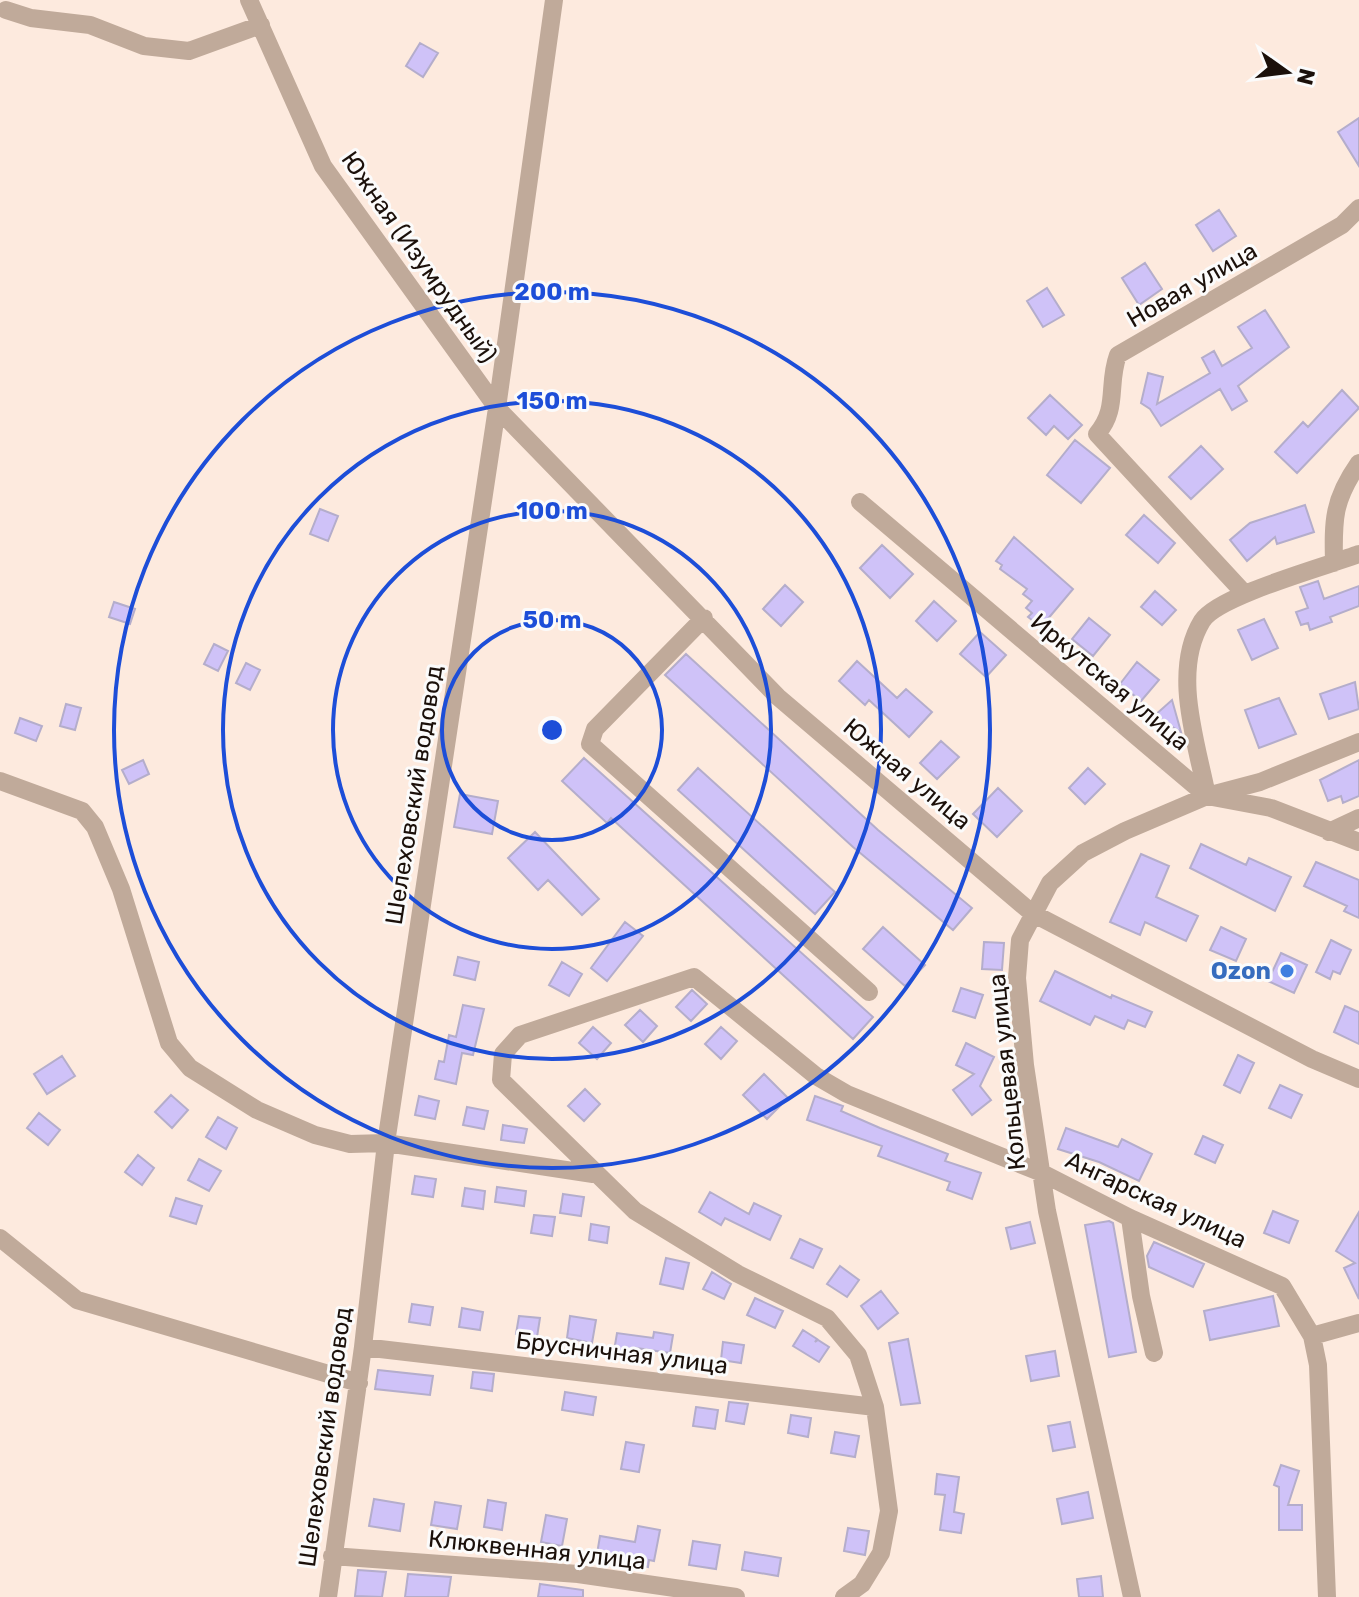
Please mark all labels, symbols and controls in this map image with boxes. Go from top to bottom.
north arrow [1247,32,1327,112]
text: N [1291,66,1321,88]
street label: Южная (Изумрудный) [335,146,503,368]
street label: Новая улица [1122,236,1262,334]
text: 200 m [514,278,590,306]
text: 150 m [517,387,587,415]
text: 100 m [516,497,588,525]
text: 50 m [523,606,581,634]
street label: Иркутская улица [1025,608,1195,756]
street label: Шелеховский водовод [380,663,448,927]
street label: Южная улица [838,713,976,835]
centre of rings [538,716,566,744]
place label: Ozon [1211,957,1271,985]
marker: Ozon [1278,962,1296,980]
street label: Кольцевая улица [983,973,1031,1171]
street label: Ангарская улица [1061,1146,1251,1254]
street label: Шелеховский водовод [293,1305,357,1569]
street label: Брусничная улица [514,1326,730,1380]
street label: Клюквенная улица [427,1525,647,1575]

